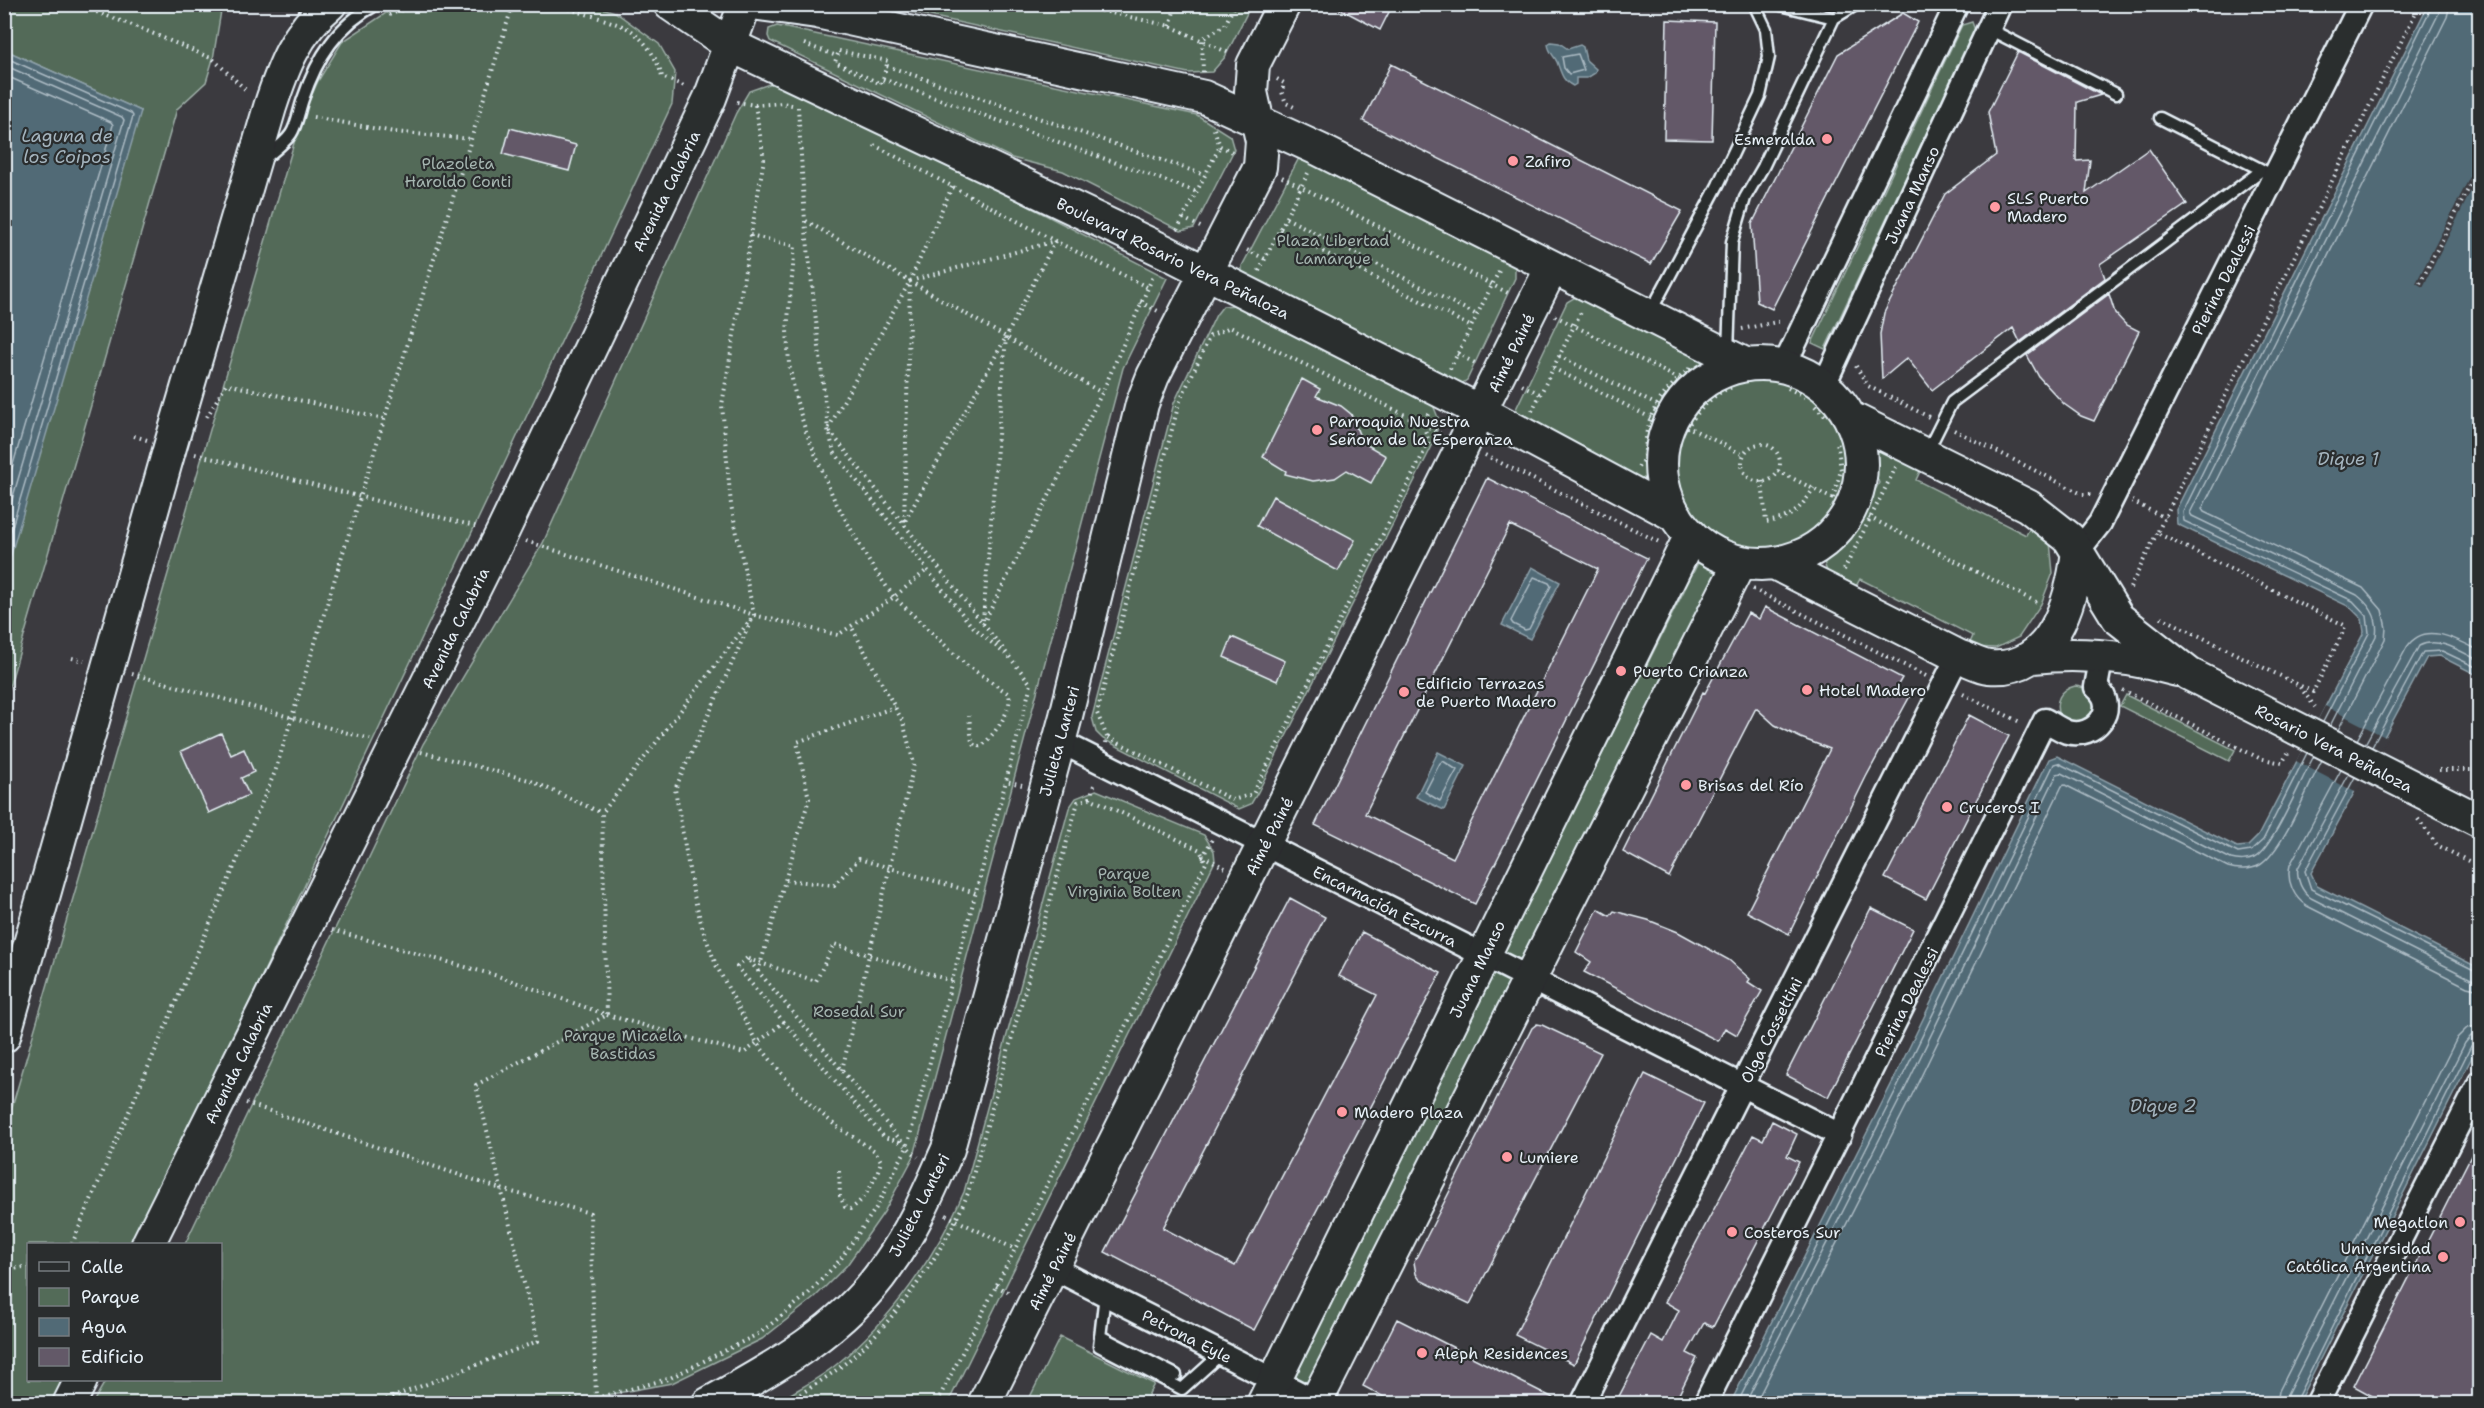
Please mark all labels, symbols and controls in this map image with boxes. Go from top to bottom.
water label: Laguna de los Coipos [21,124,113,169]
street label: Avenida Calabria [628,127,705,256]
place label: Esmeralda [1734,129,1815,150]
marker: Esmeralda [1820,132,1834,146]
street label: Juana Manso [1881,143,1944,248]
place label: Zafiro [1525,151,1571,172]
park label: Plazoleta Haroldo Conti [404,153,512,192]
marker: Zafiro [1506,154,1520,168]
place label: SLS Puerto Madero [2007,188,2089,227]
street label: Boulevard Rosario Vera Peñaloza [1053,193,1293,324]
marker: SLS Puerto Madero [1988,200,2002,214]
street label: Pierina Dealessi [2187,222,2260,339]
park label: Plaza Libertad Lamarque [1276,230,1390,269]
street label: Aimé Painé [1483,310,1540,396]
place label: Parroquia Nuestra Señora de la Esperanza [1329,411,1513,450]
marker: Parroquia Nuestra Señora de la Esperanza [1310,423,1324,437]
water label: Dique 1 [2317,447,2379,471]
street label: Avenida Calabria [417,564,494,693]
place label: Puerto Crianza [1633,661,1748,682]
marker: Puerto Crianza [1614,664,1628,678]
place label: Edificio Terrazas de Puerto Madero [1416,673,1556,712]
place label: Hotel Madero [1819,680,1926,701]
marker: Hotel Madero [1800,683,1814,697]
street label: Julieta Lanteri [1035,684,1084,799]
marker: Edificio Terrazas de Puerto Madero [1397,685,1411,699]
street label: Rosario Vera Peñaloza [2251,700,2416,797]
place label: Brisas del Río [1698,775,1804,796]
marker: Brisas del Río [1679,778,1693,792]
street label: Aimé Painé [1241,793,1298,879]
place label: Cruceros I [1959,797,2040,818]
marker: Cruceros I [1940,800,1954,814]
street label: Encarnación Ezcurra [1309,861,1461,952]
park label: Parque Virginia Bolten [1067,863,1181,902]
street label: Juana Manso [1445,917,1510,1021]
street label: Pierina Dealessi [1870,944,1943,1061]
street label: Olga Cossettini [1736,974,1807,1087]
street label: Avenida Calabria [200,999,277,1128]
park label: Rosedal Sur [813,1001,905,1022]
park label: Parque Micaela Bastidas [564,1025,682,1064]
water label: Dique 2 [2130,1094,2196,1118]
place label: Madero Plaza [1354,1102,1463,1123]
marker: Madero Plaza [1335,1105,1349,1119]
place label: Lumiere [1519,1147,1579,1168]
street label: Julieta Lanteri [884,1150,955,1261]
marker: Lumiere [1500,1150,1514,1164]
place label: Megatlon [2374,1212,2448,1233]
marker: Megatlon [2453,1215,2467,1229]
place label: Costeros Sur [1744,1222,1841,1243]
marker: Costeros Sur [1725,1225,1739,1239]
street label: Aimé Painé [1024,1228,1081,1314]
place label: Universidad Católica Argentina [2286,1238,2431,1277]
legend [27,1243,222,1381]
marker: Universidad Católica Argentina [2436,1250,2450,1264]
text: Calle [81,1255,124,1279]
text: Parque [81,1285,140,1309]
street label: Petrona Eyle [1138,1305,1235,1368]
text: Agua [81,1315,126,1339]
place label: Aleph Residences [1434,1343,1568,1364]
text: Edificio [81,1345,144,1369]
marker: Aleph Residences [1415,1346,1429,1360]

